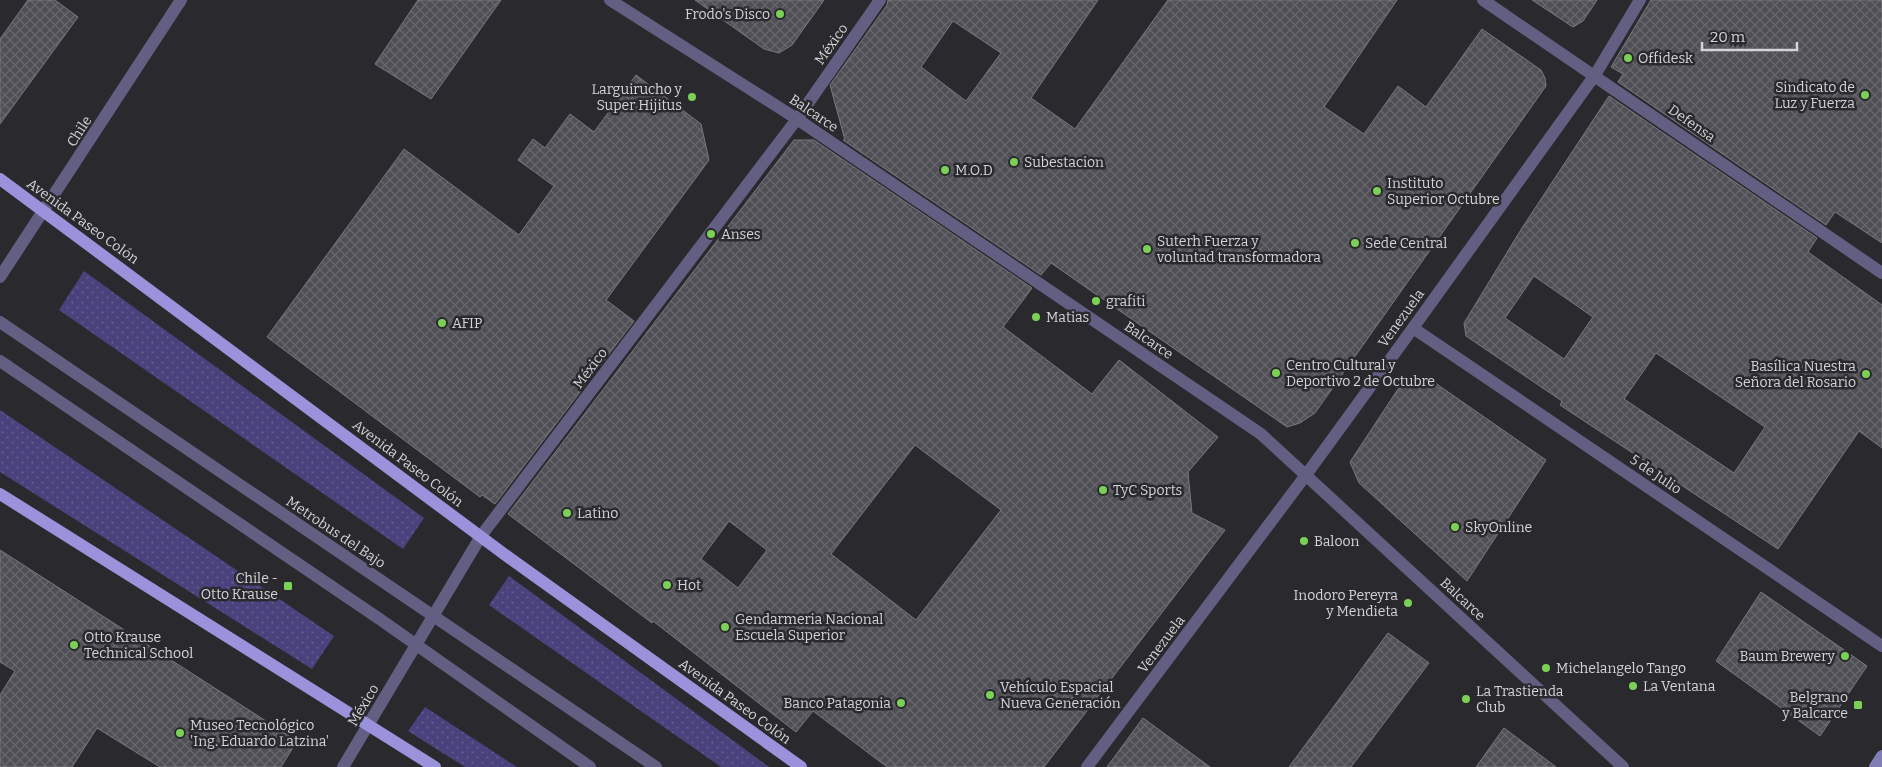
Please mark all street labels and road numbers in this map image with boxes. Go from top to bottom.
street label: México [811,21,852,68]
street label: Balcarce [786,91,841,136]
street label: Defensa [1665,101,1719,146]
street label: Chile [63,113,96,150]
street label: Avenida Paseo Colón [23,175,142,268]
street label: Venezuela [1375,286,1428,351]
street label: Balcarce [1121,318,1176,363]
street label: México [570,345,611,392]
street label: Avenida Paseo Colón [349,416,466,511]
street label: 5 de Julio [1627,451,1685,498]
street label: Metrobus del Bajo [283,493,389,572]
street label: Balcarce [1437,574,1489,624]
street label: Venezuela [1134,612,1189,676]
street label: Avenida Paseo Colón [675,655,794,748]
street label: México [344,681,383,729]

